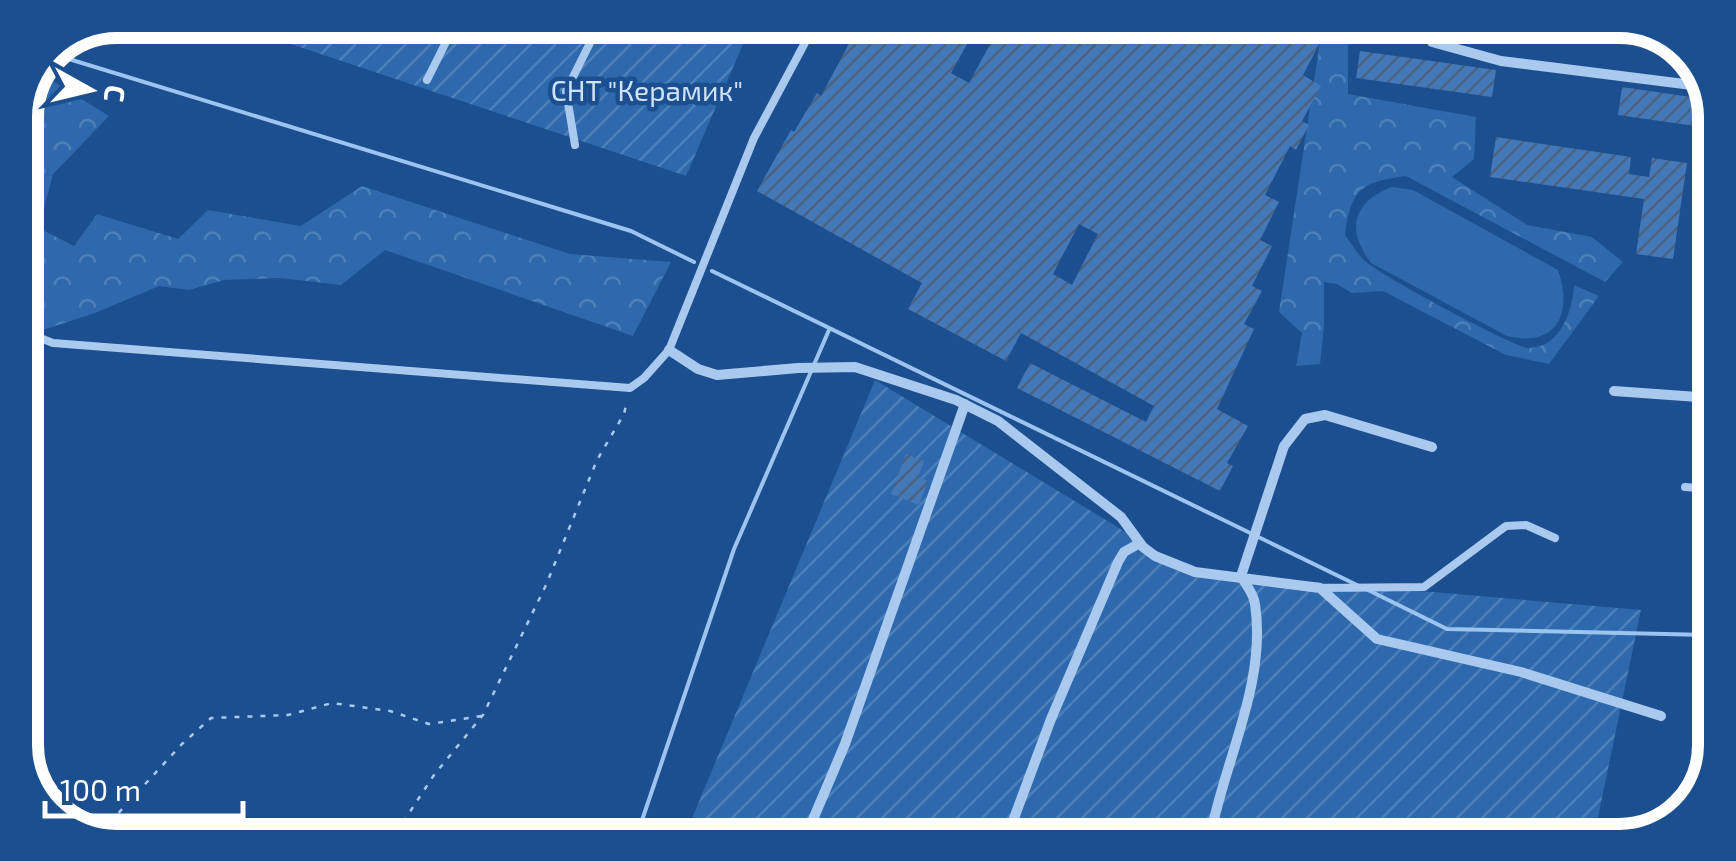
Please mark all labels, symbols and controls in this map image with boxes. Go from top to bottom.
north arrow [40,40,140,140]
park label: СНТ "Керамик" [551,73,743,107]
text: С [98,83,134,104]
scale bar [45,756,242,818]
text: 100 m [60,771,141,807]

